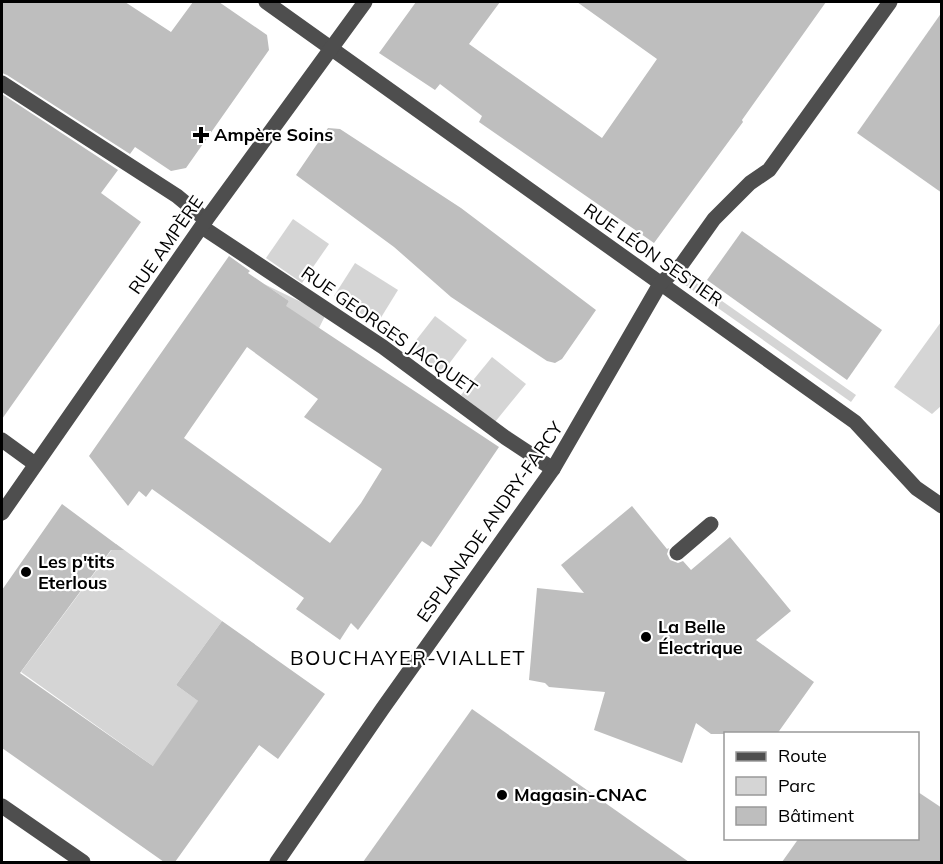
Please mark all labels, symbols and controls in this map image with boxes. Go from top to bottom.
place label: Ampère Soins [214,123,333,146]
marker: Ampère Soins [192,126,210,144]
street label: RUE AMPÈRE [123,191,208,298]
street label: RUE LÉON SESTIER [579,198,727,311]
street label: RUE GEORGES JACQUET [297,261,482,400]
street label: ESPLANADE ANDRY-FARCY [412,416,568,626]
place label: Les p'tits Eterlous [38,550,115,594]
marker: Les p'tits Eterlous [19,565,33,579]
place label: La Belle Électrique [658,615,743,659]
marker: La Belle Électrique [639,630,653,644]
district label: BOUCHAYER-VIALLET [290,645,526,670]
legend [724,732,919,840]
text: Route [778,744,827,767]
text: Parc [778,774,816,797]
place label: Magasin-CNAC [514,783,647,806]
marker: Magasin-CNAC [495,788,509,802]
text: Bâtiment [778,804,854,827]

